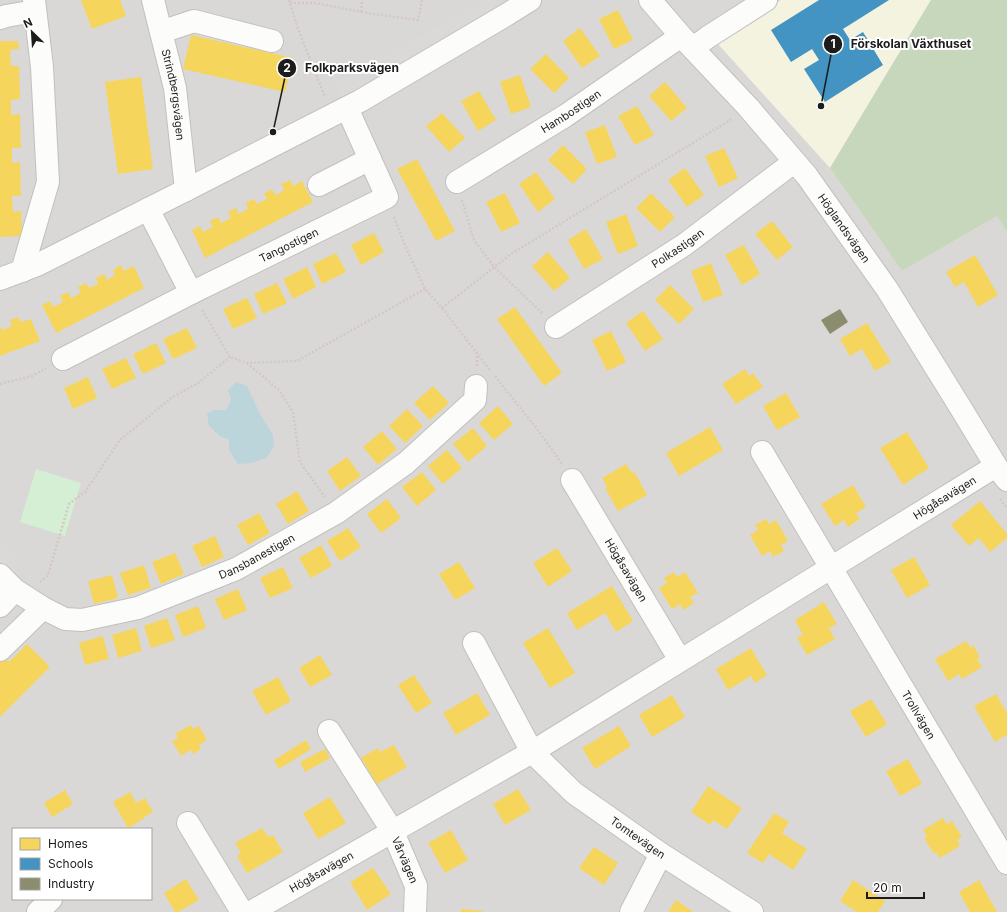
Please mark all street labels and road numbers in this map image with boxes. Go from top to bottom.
street label: Strindbergsvägen [159,47,188,141]
street label: Hambostigen [538,86,604,136]
street label: Höglandsvägen [815,191,873,266]
street label: Tangostigen [257,225,321,265]
street label: Polkastigen [649,225,707,271]
street label: Högåsavägen [910,473,979,522]
street label: Dansbanestigen [217,531,297,582]
street label: Högåsavägen [602,536,650,604]
street label: Trollvägen [899,688,939,742]
street label: Tomtevägen [607,814,668,862]
street label: Vårvägen [389,834,421,886]
street label: Högåsavägen [287,848,356,896]

